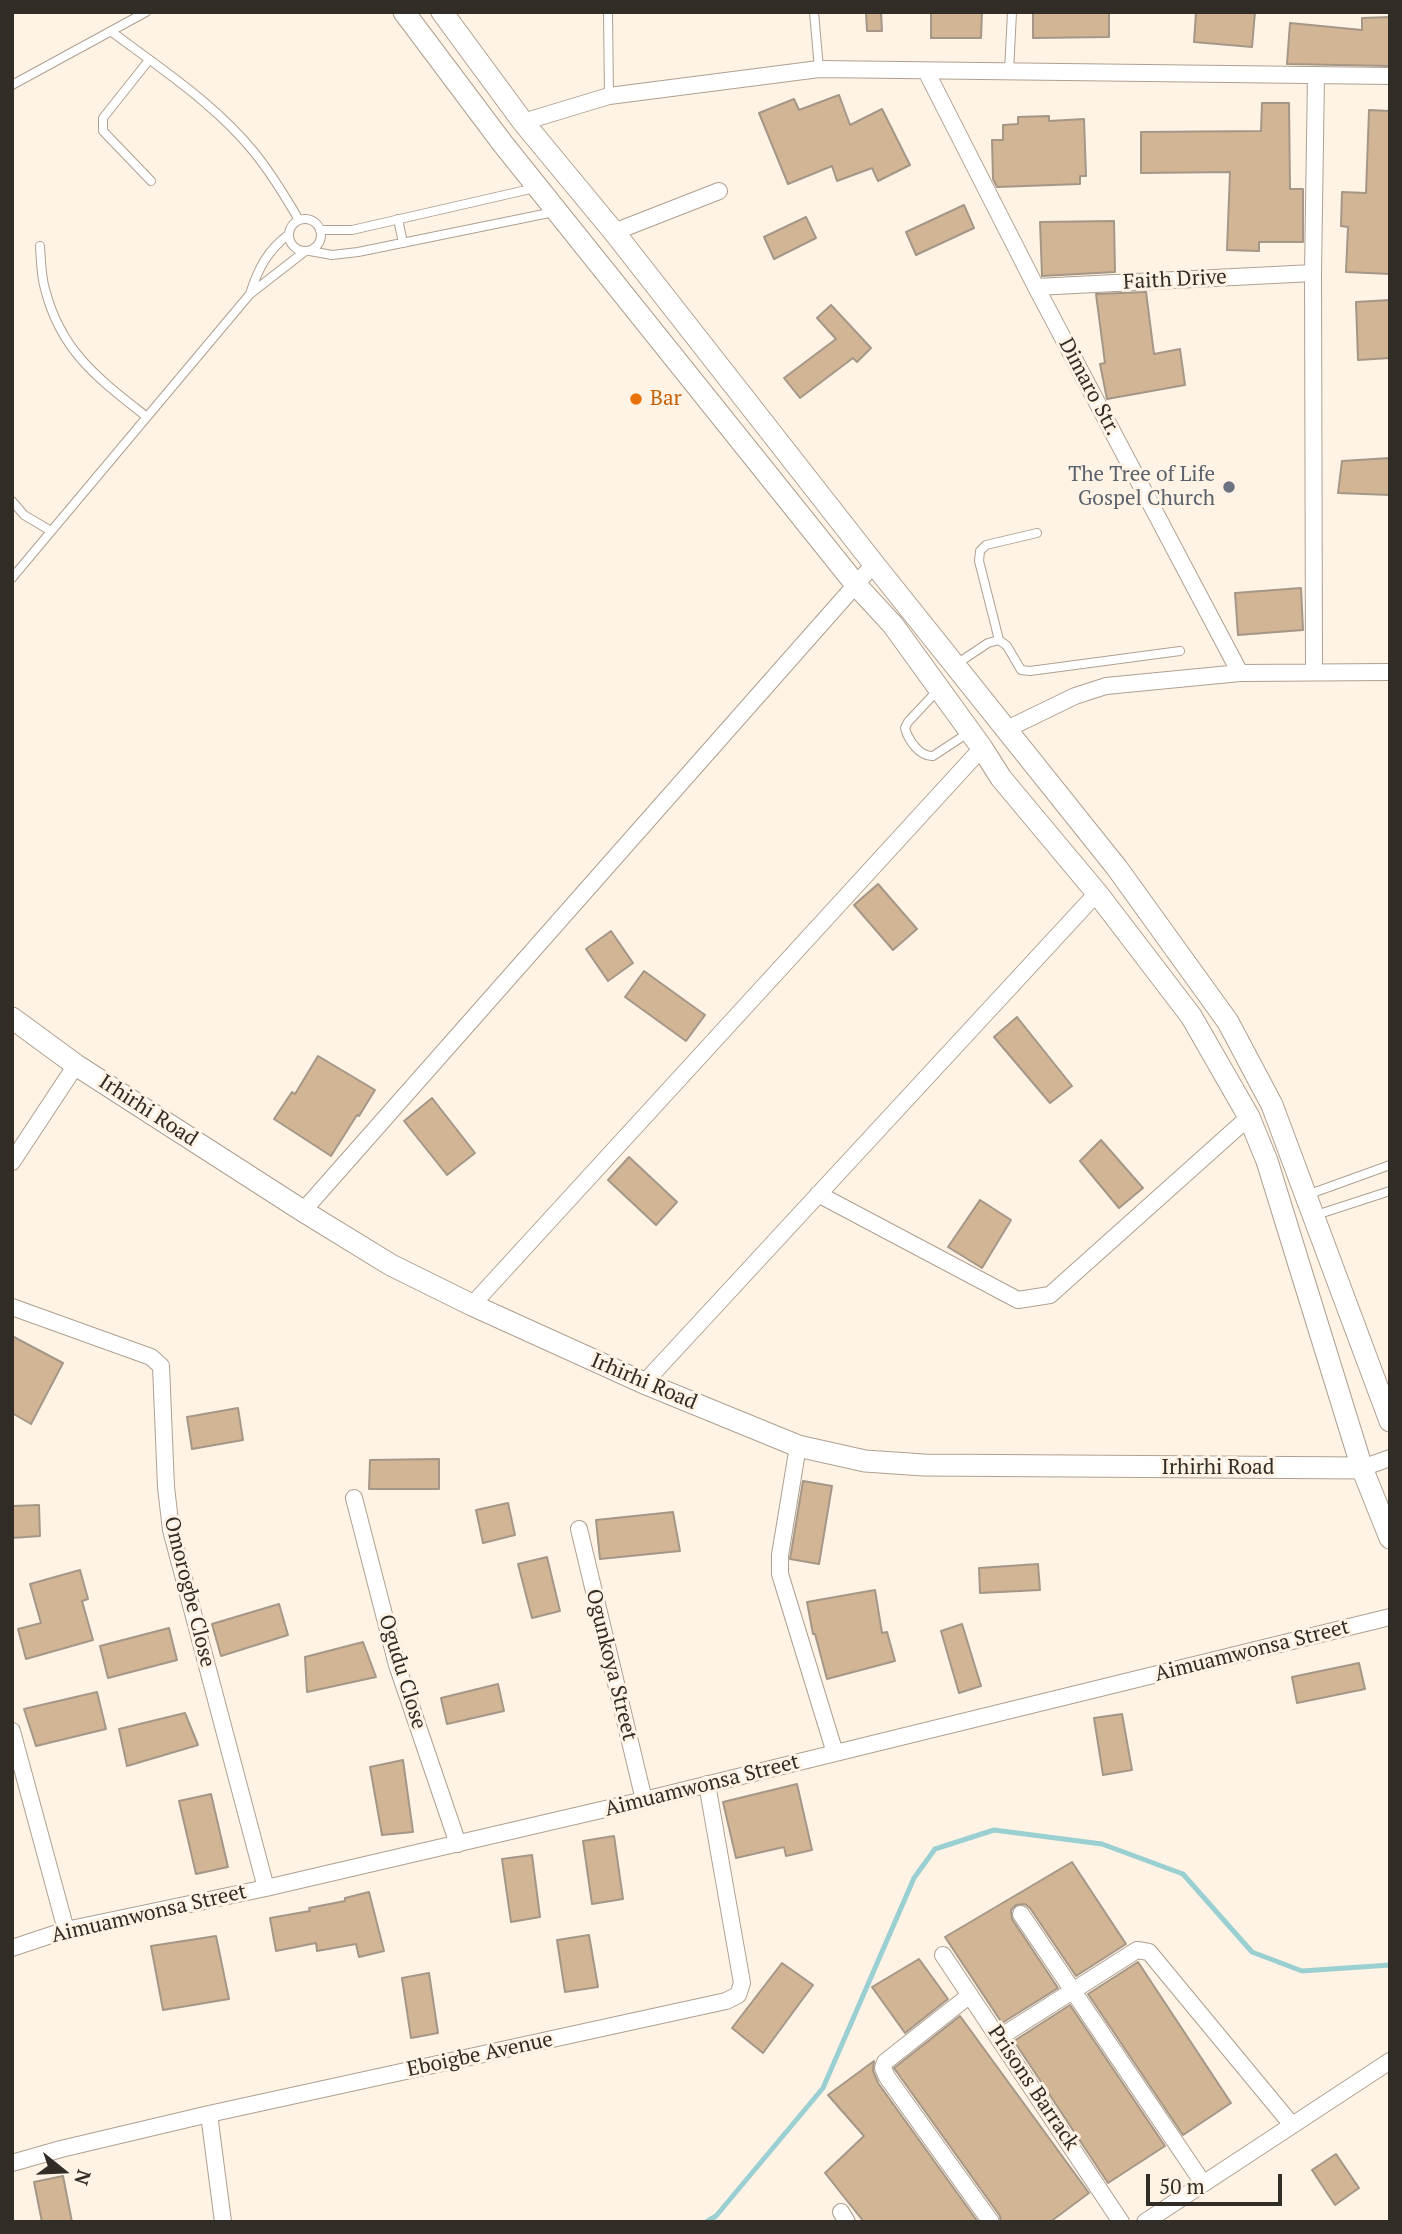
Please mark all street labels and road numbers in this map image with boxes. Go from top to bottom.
street label: Faith Drive [1123,265,1227,295]
street label: Dimaro Str. [1053,334,1125,440]
street label: Irhirhi Road [94,1070,202,1152]
street label: Irhirhi Road [587,1348,701,1416]
street label: Irhirhi Road [1162,1455,1274,1481]
street label: Omorogbe Close [158,1514,220,1670]
street label: Ogunkoya Street [580,1587,642,1743]
street label: Ogudu Close [373,1612,431,1732]
street label: Aimuamwonsa Street [1152,1615,1352,1687]
street label: Aimuamwonsa Street [602,1750,802,1822]
street label: Aimuamwonsa Street [49,1879,249,1949]
street label: Prisons Barrack [982,2021,1084,2155]
street label: Eboigbe Avenue [405,2027,555,2083]

